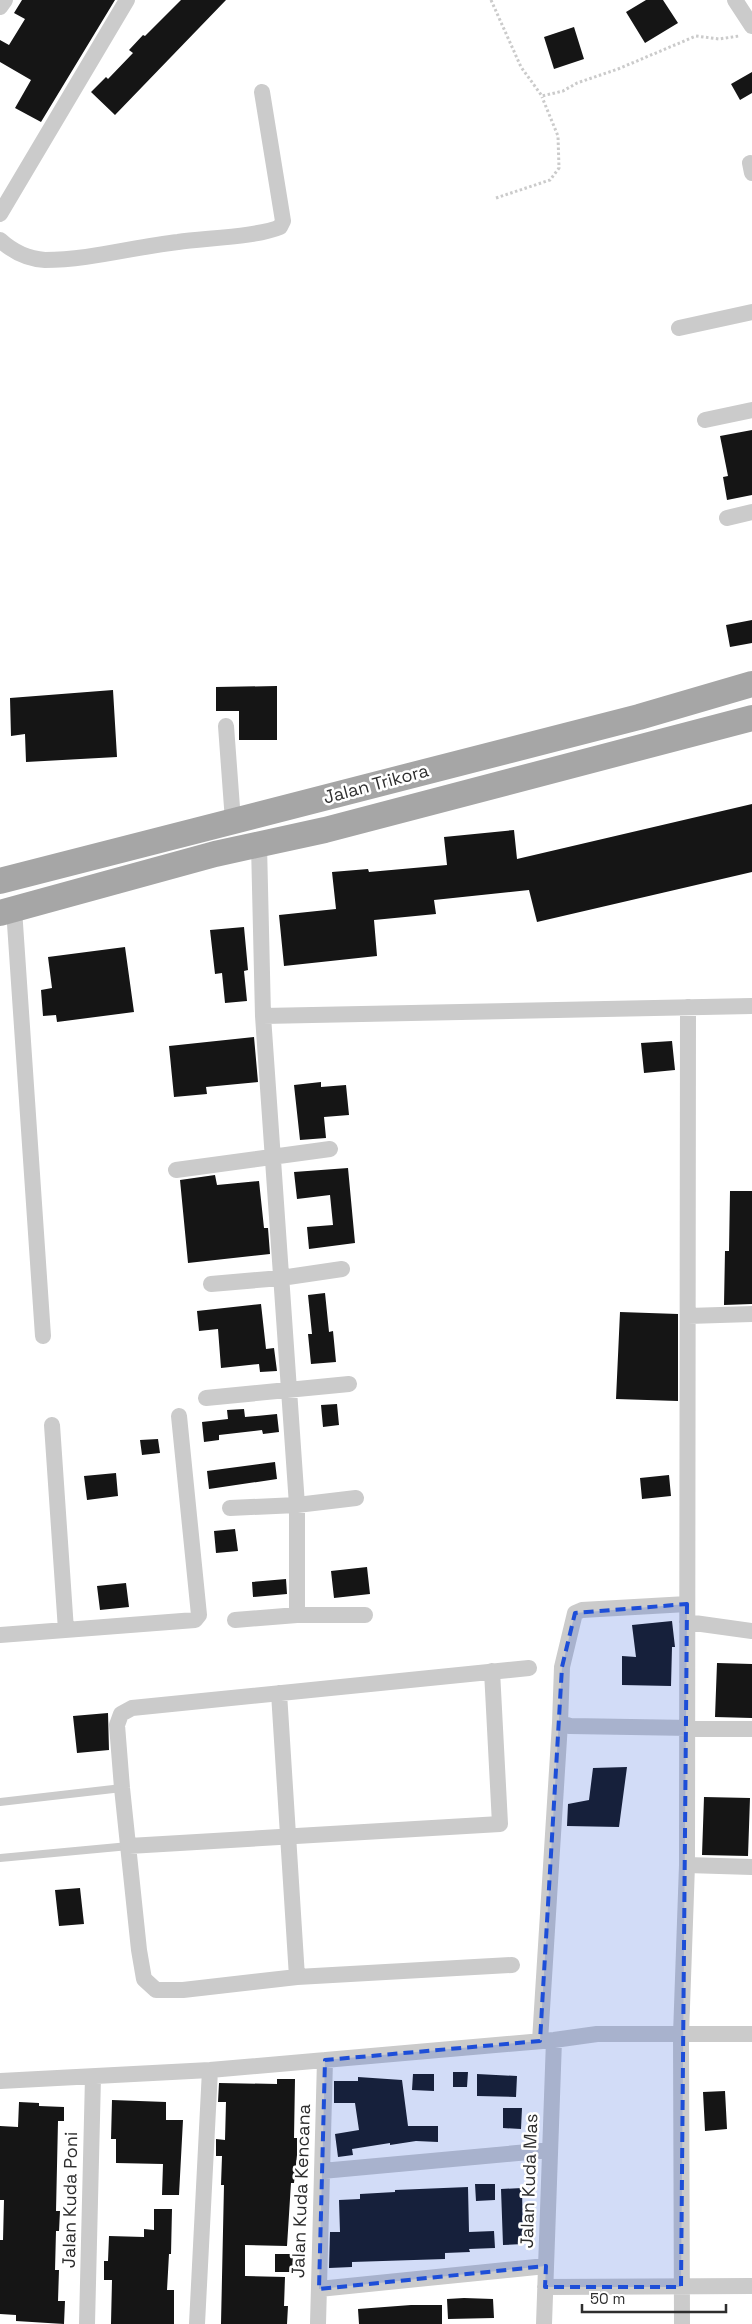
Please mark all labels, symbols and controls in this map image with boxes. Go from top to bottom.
street label: Jalan Trikora [321,758,431,809]
street label: Jalan Kuda Kencana [286,2104,315,2278]
street label: Jalan Kuda Mas [515,2113,542,2249]
street label: Jalan Kuda Poni [57,2132,82,2268]
scale bar [582,2282,726,2314]
text: 50 m [590,2289,625,2308]

